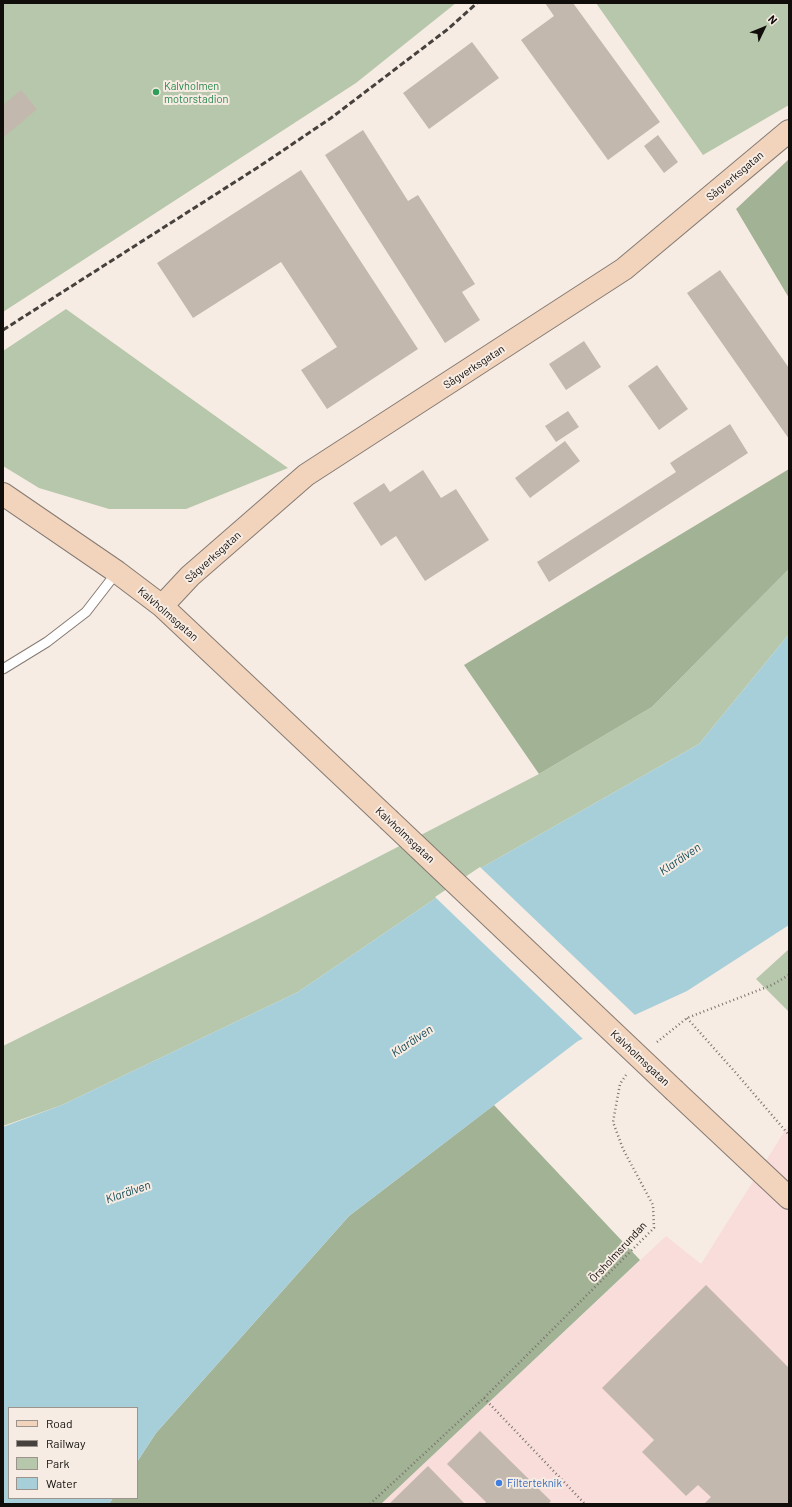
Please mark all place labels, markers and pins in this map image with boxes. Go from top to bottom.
place label: Kalvholmen motorstadion [164,79,228,105]
marker: Kalvholmen motorstadion [151,87,161,97]
place label: Filterteknik [507,1476,562,1490]
marker: Filterteknik [494,1478,504,1488]

